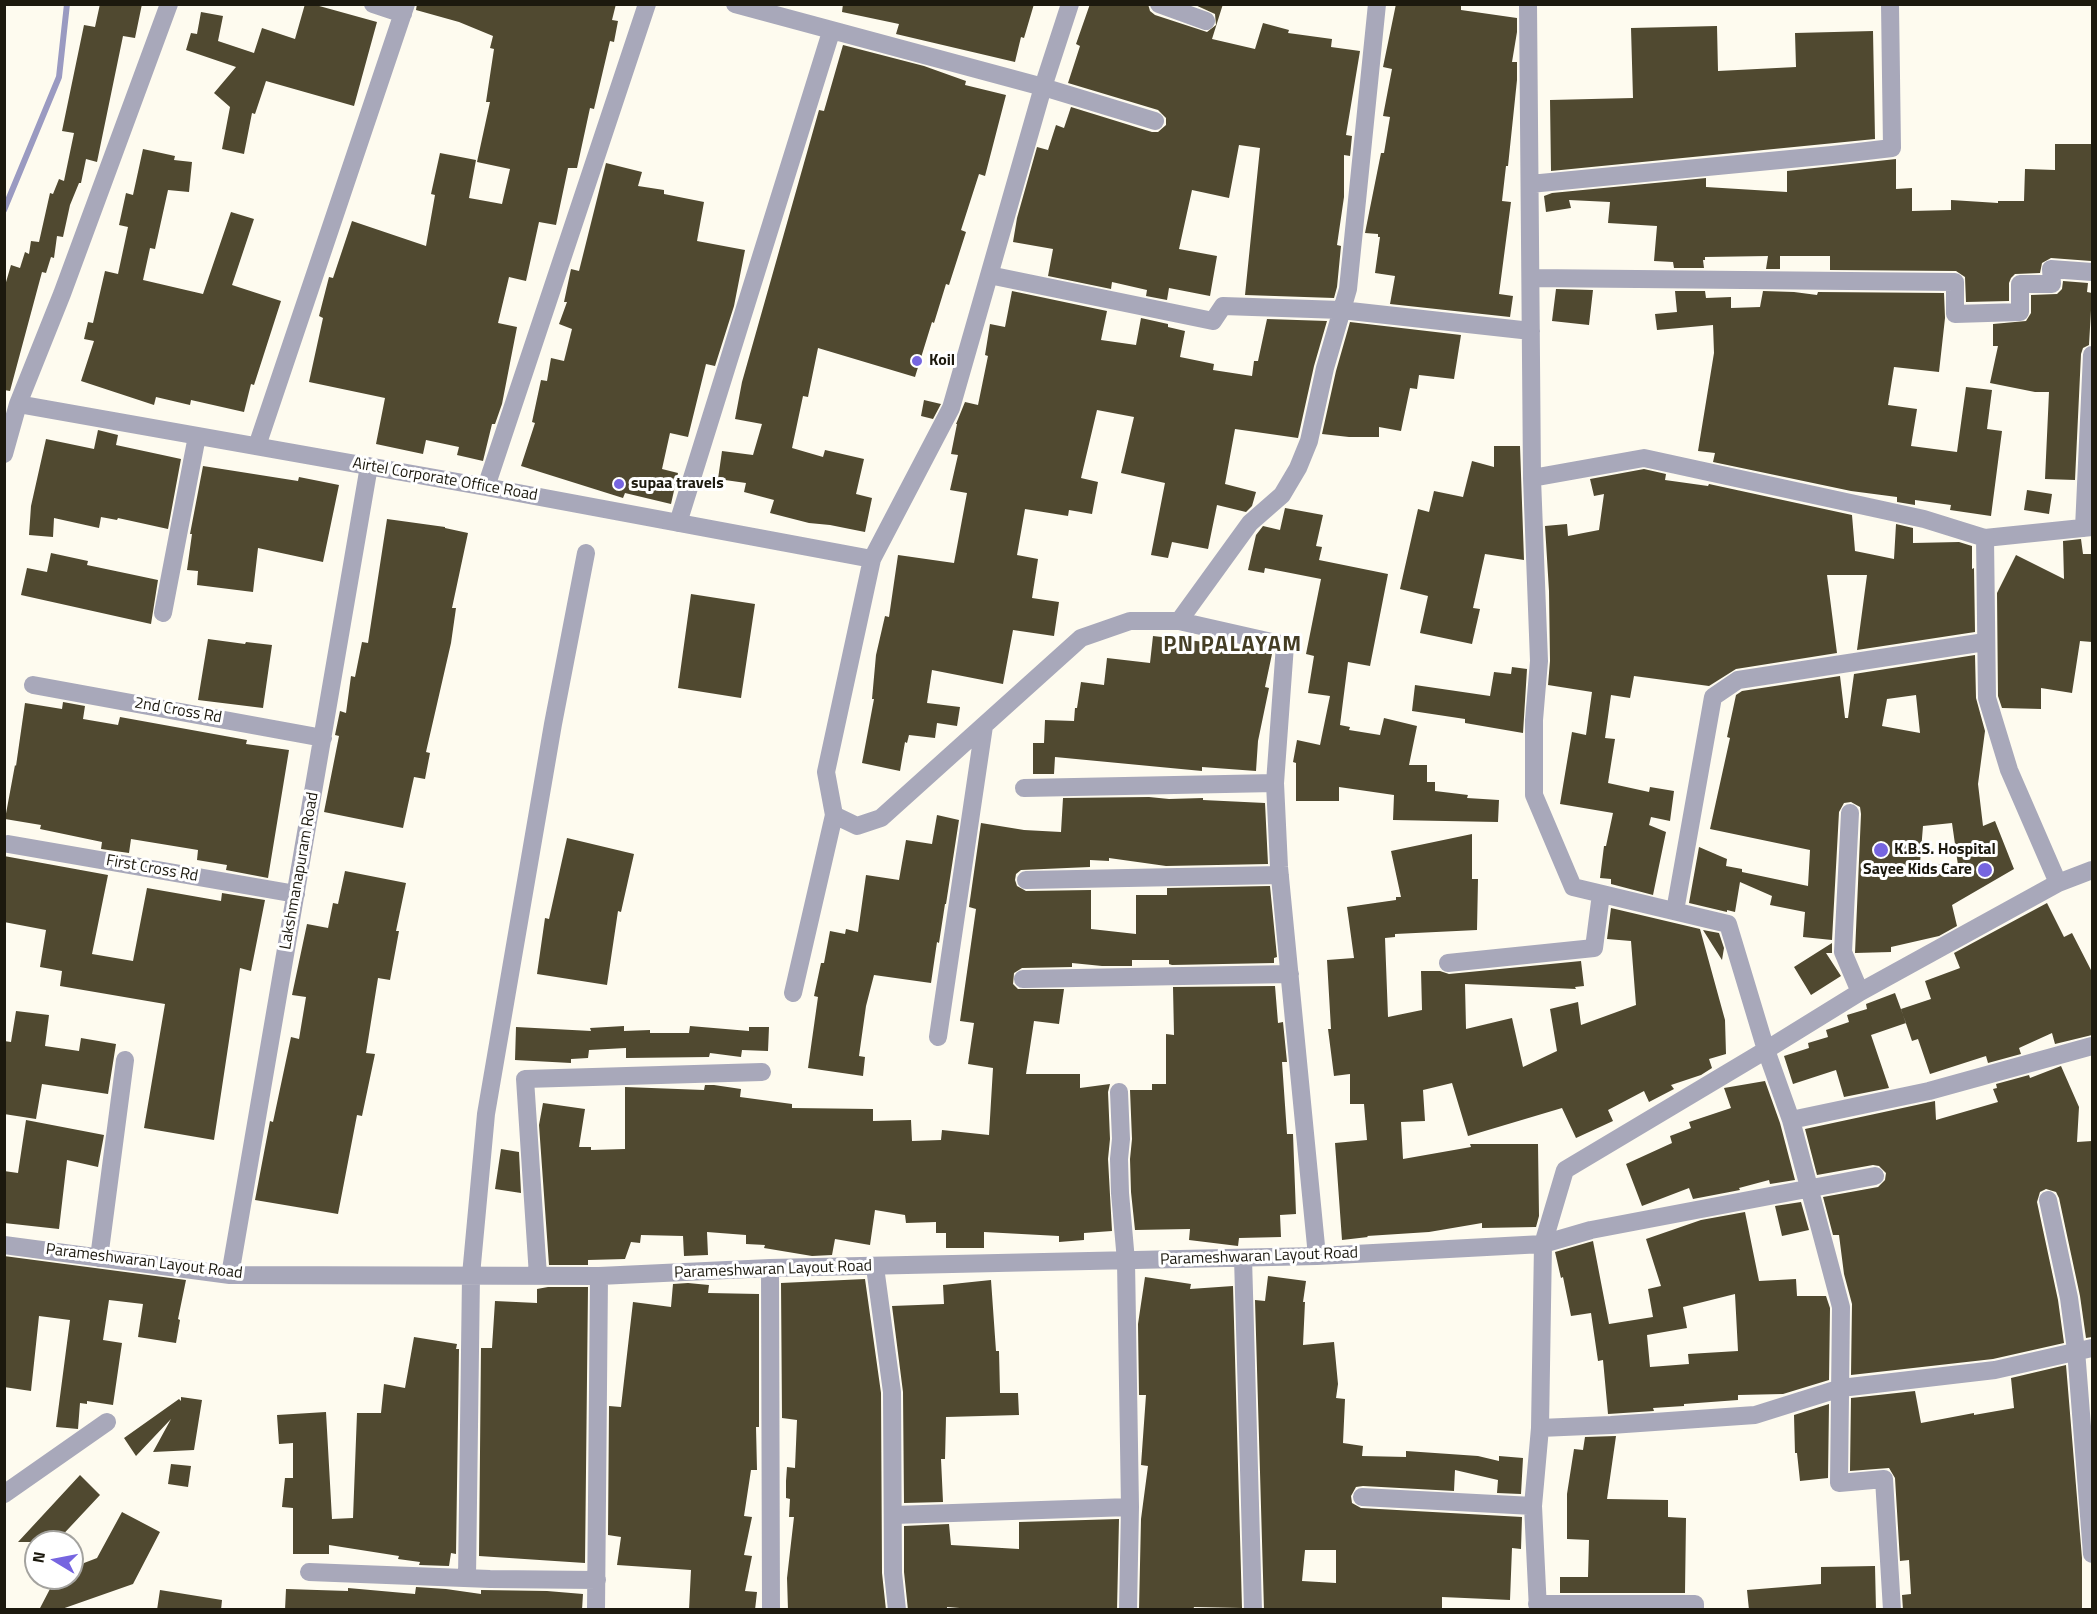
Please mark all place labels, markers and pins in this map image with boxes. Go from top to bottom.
place label: Koil [929,351,955,371]
marker: Koil [910,354,924,368]
place label: supaa travels [631,474,724,494]
marker: supaa travels [612,477,626,491]
place label: K.B.S. Hospital [1894,840,1996,860]
marker: K.B.S. Hospital [1872,841,1890,859]
place label: Sayee Kids Care [1863,860,1972,880]
marker: Sayee Kids Care [1976,861,1994,879]

